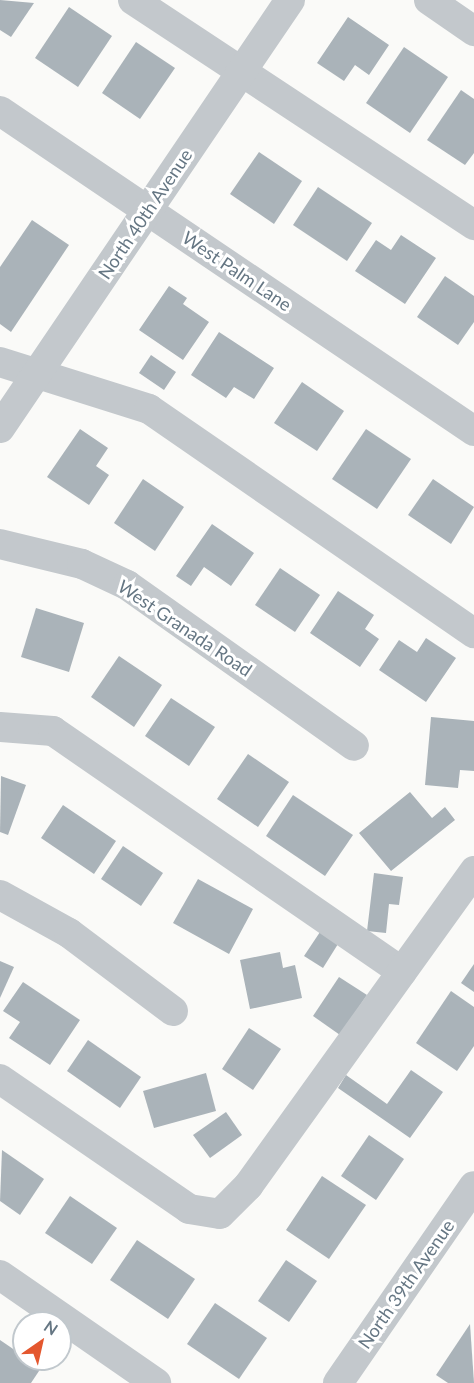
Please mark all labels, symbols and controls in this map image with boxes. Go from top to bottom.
street label: North 40th Avenue [93,145,197,283]
street label: West Palm Lane [178,227,296,315]
street label: West Granada Road [114,575,256,681]
street label: North 39th Avenue [353,1215,459,1353]
north arrow [12,1311,72,1371]
text: N [41,1316,62,1339]

